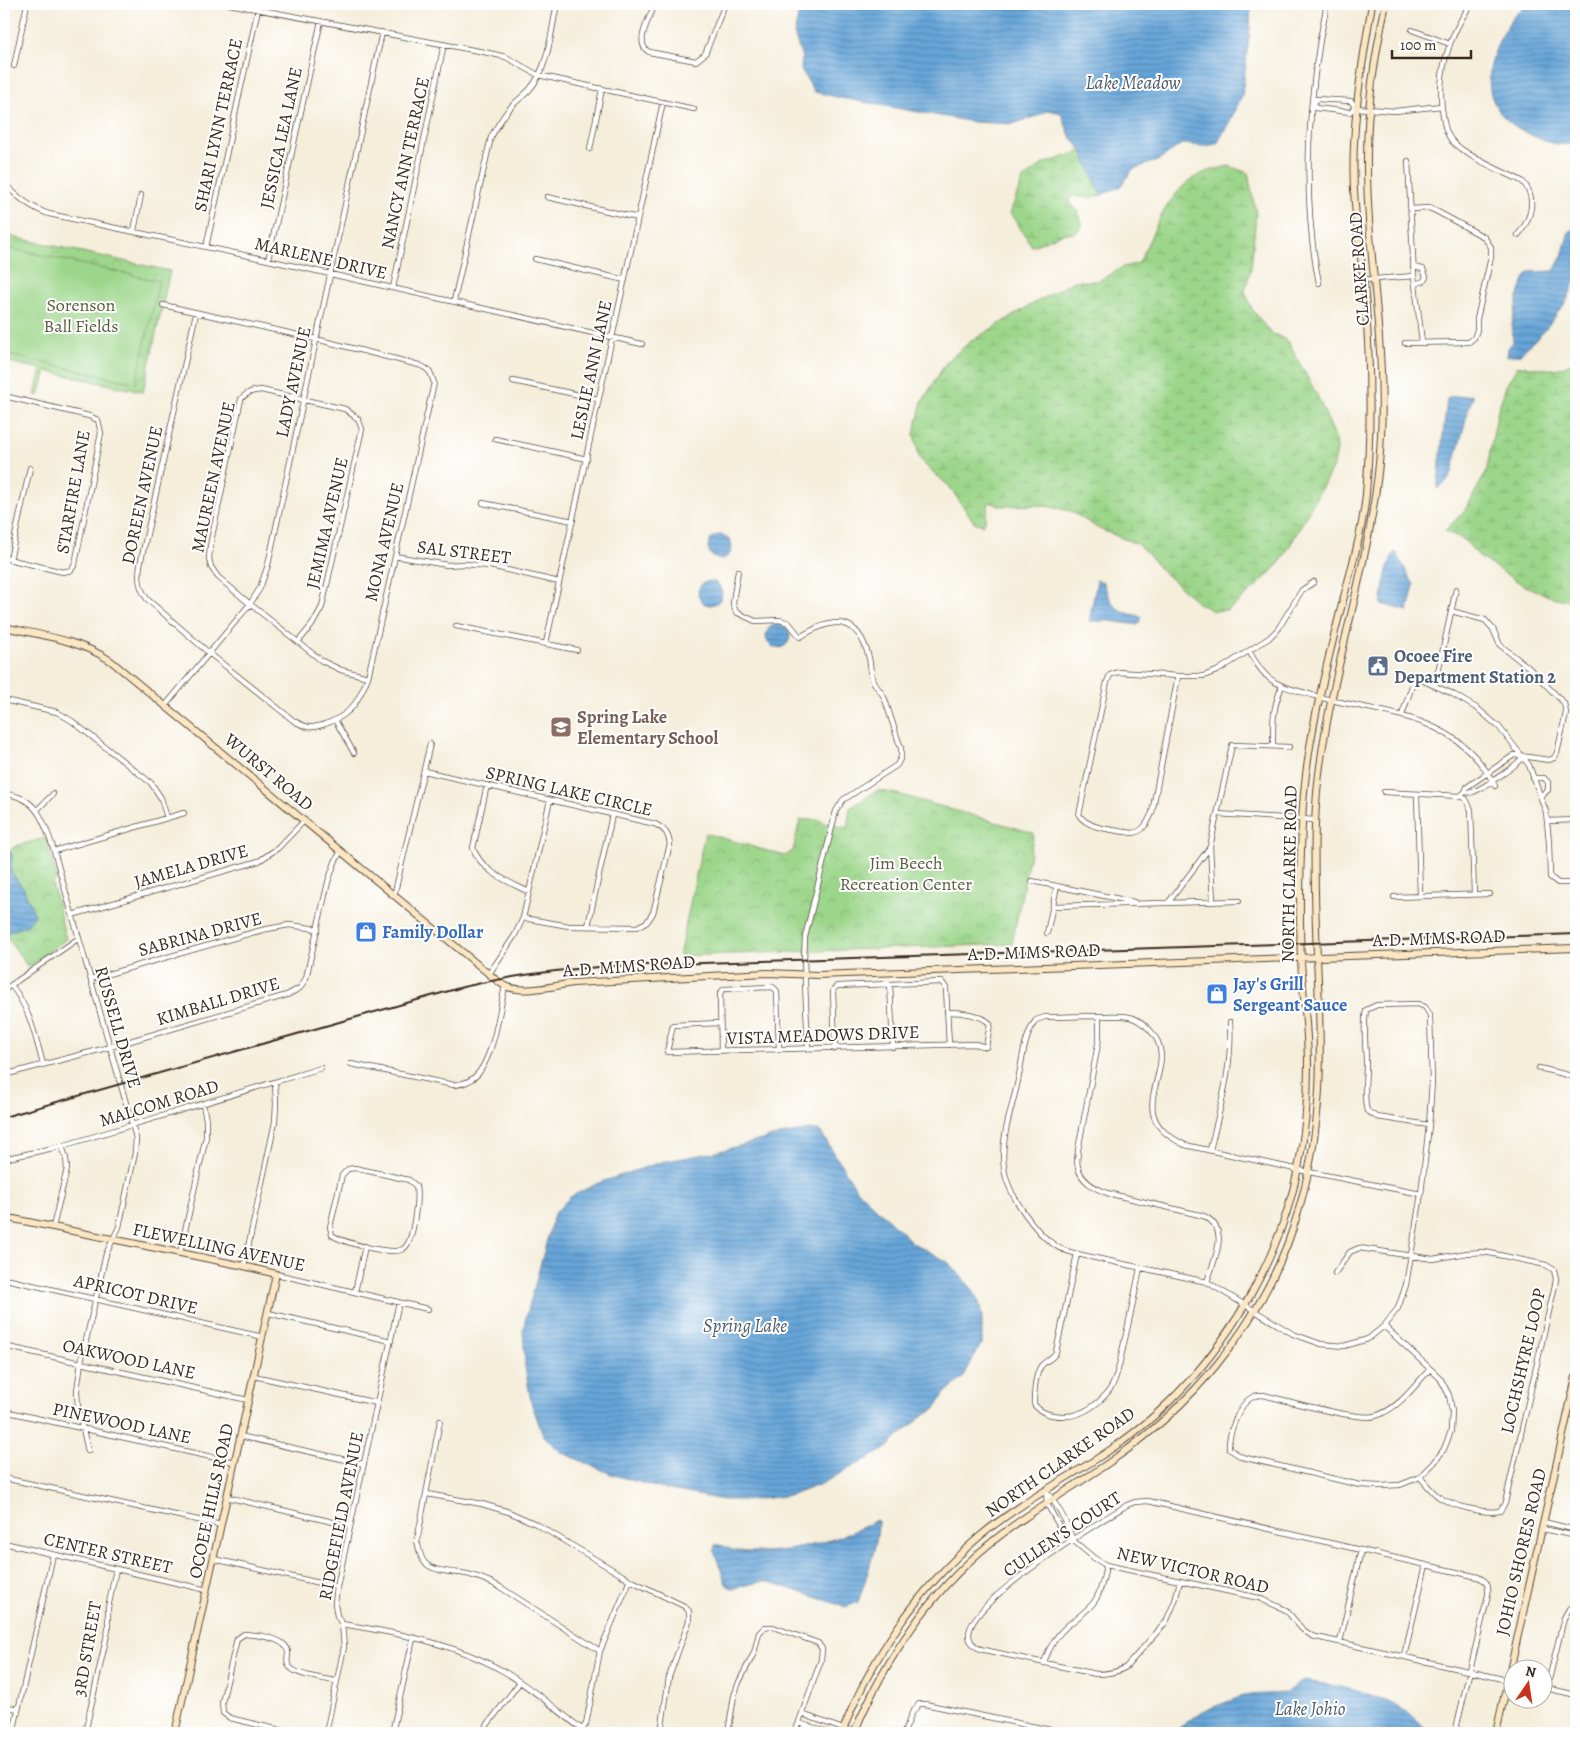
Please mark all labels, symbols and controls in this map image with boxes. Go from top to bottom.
scale bar [1392,28,1471,60]
text: 100 m [1400,35,1437,55]
street label: SHARI LYNN TERRACE [188,36,248,214]
street label: JESSICA LEA LANE [254,65,308,211]
water label: Lake Meadow [1085,70,1181,96]
street label: NANCY ANN TERRACE [375,75,435,251]
street label: CLARKE ROAD [1343,211,1375,327]
street label: MARLENE DRIVE [252,231,390,285]
park label: Sorenson Ball Fields [44,293,118,338]
street label: LESLIE ANN LANE [564,298,618,442]
street label: LADY AVENUE [270,324,316,440]
street label: MAUREEN AVENUE [185,399,241,555]
street label: DOREEN AVENUE [116,423,168,567]
street label: STARFIRE LANE [50,428,96,556]
street label: JEMIMA AVENUE [300,455,354,591]
street label: MONA AVENUE [359,480,409,604]
street label: SAL STREET [416,534,512,570]
place label: Ocoee Fire Department Station 2 [1394,644,1556,689]
public building icon: Ocoee Fire Department Station 2 [1366,654,1390,678]
place label: Spring Lake Elementary School [577,705,719,750]
school or university icon: Spring Lake Elementary School [549,715,573,739]
street label: WURST ROAD [219,727,319,816]
street label: SPRING LAKE CIRCLE [483,760,655,822]
street label: NORTH CLARKE ROAD [1275,785,1303,963]
street label: JAMELA DRIVE [131,838,251,894]
park label: Jim Beech Recreation Center [840,851,972,896]
street label: SABRINA DRIVE [136,906,264,962]
shop icon: Family Dollar [354,920,378,944]
place label: Family Dollar [382,920,484,944]
street label: A.D. MIMS ROAD [1371,924,1506,952]
street label: A.D. MIMS ROAD [966,938,1101,966]
street label: A.D. MIMS ROAD [561,949,696,983]
street label: RUSSELL DRIVE [89,963,147,1091]
street label: KIMBALL DRIVE [154,971,282,1031]
place label: Jay's Grill Sergeant Sauce [1233,972,1347,1017]
shop icon: Jay's Grill Sergeant Sauce [1205,982,1229,1006]
street label: VISTA MEADOWS DRIVE [725,1020,920,1050]
street label: MALCOM ROAD [96,1073,222,1133]
street label: FLEWELLING AVENUE [131,1217,307,1277]
street label: APRICOT DRIVE [71,1268,200,1320]
street label: LOCHSHYRE LOOP [1495,1286,1551,1436]
water label: Spring Lake [703,1313,787,1339]
street label: OAKWOOD LANE [60,1333,198,1385]
street label: PINEWOOD LANE [51,1397,193,1449]
street label: NORTH CLARKE ROAD [980,1401,1140,1523]
street label: OCOEE HILLS ROAD [183,1421,239,1581]
street label: RIDGEFIELD AVENUE [313,1430,369,1602]
street label: JOHIO SHORES ROAD [1490,1466,1552,1638]
street label: CULLEN'S COURT [998,1486,1126,1582]
street label: CENTER STREET [41,1527,175,1579]
street label: NEW VICTOR ROAD [1115,1541,1271,1599]
street label: 3RD STREET [67,1599,107,1698]
north arrow [1502,1660,1552,1710]
text: N [1524,1661,1538,1682]
water label: Lake Johio [1274,1696,1346,1722]

